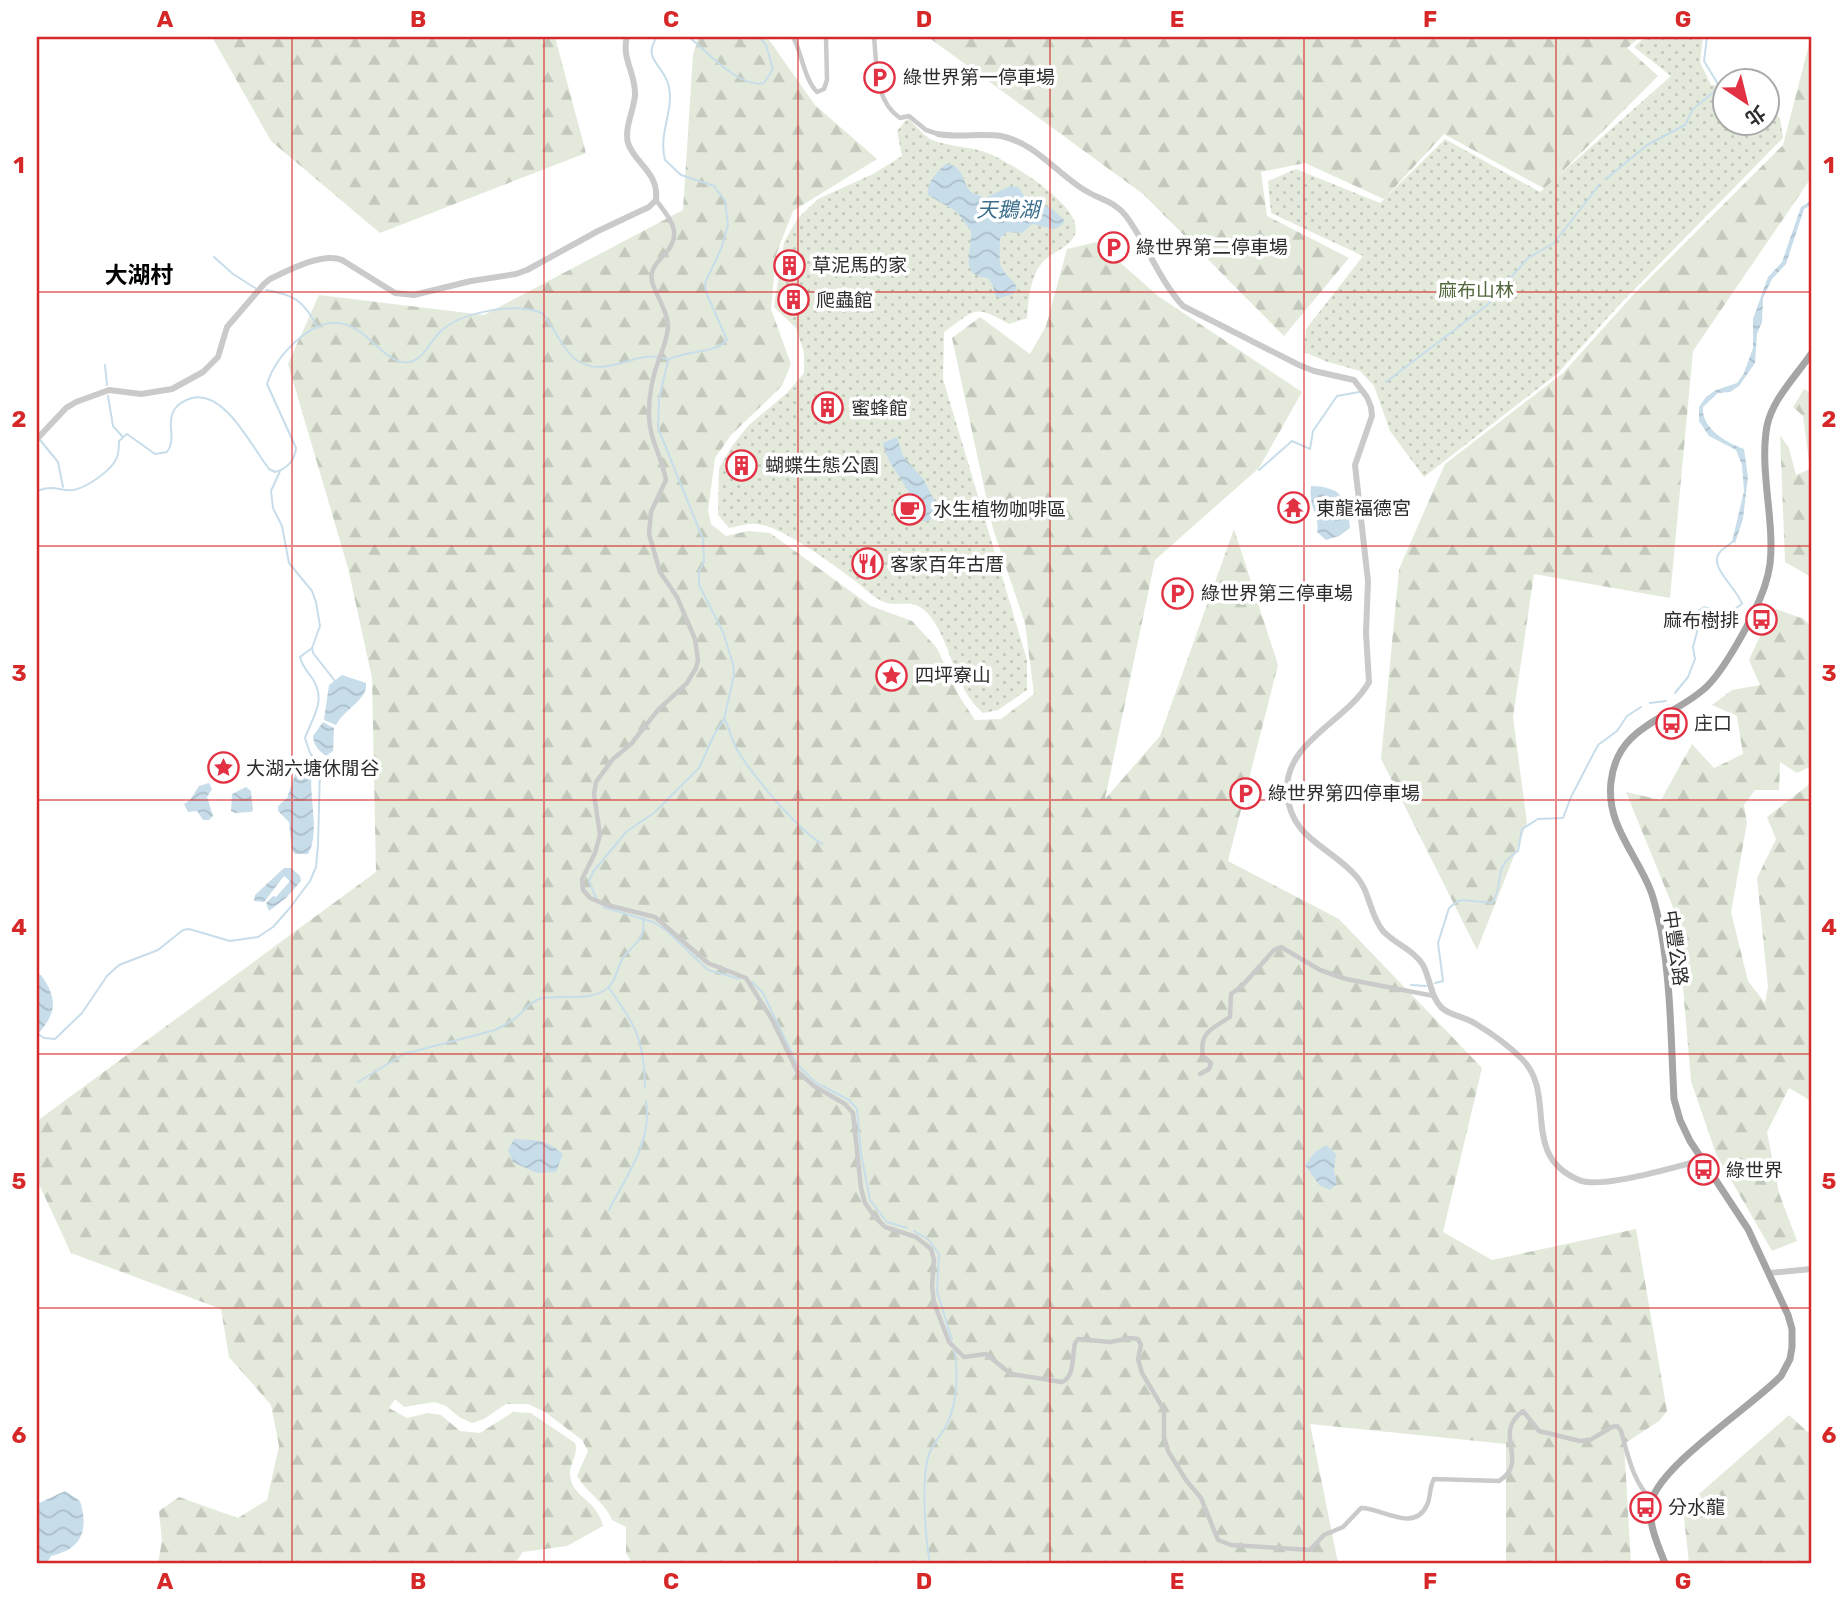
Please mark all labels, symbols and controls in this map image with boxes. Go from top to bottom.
text: A [157,5,174,33]
text: B [410,5,426,33]
text: C [663,5,679,33]
text: D [916,5,932,33]
text: E [1170,5,1184,33]
text: F [1423,5,1437,33]
text: G [1675,5,1691,33]
parking icon: 綠世界第一停車場 [863,60,897,94]
place label: 綠世界第一停車場 [903,66,1055,89]
north arrow [1712,66,1782,136]
text: 北 [1741,101,1770,130]
text: 1 [13,151,25,179]
text: 1 [1823,151,1835,179]
water label: 天鵝湖 [977,197,1042,222]
parking icon: 綠世界第二停車場 [1096,230,1130,264]
place label: 綠世界第二停車場 [1136,236,1288,259]
building icon: 草泥馬的家 [772,248,806,282]
place label: 草泥馬的家 [812,254,907,277]
district label: 大湖村 [105,261,174,289]
park label: 麻布山林 [1438,279,1514,302]
building icon: 爬蟲館 [776,283,810,317]
place label: 爬蟲館 [816,289,873,312]
building icon: 蜜蜂館 [811,391,845,425]
place label: 蜜蜂館 [851,397,908,420]
text: 2 [12,405,26,433]
text: 2 [1822,405,1836,433]
building icon: 蝴蝶生態公園 [725,448,759,482]
place label: 蝴蝶生態公園 [765,454,879,477]
temple icon: 東龍福德宮 [1276,491,1310,525]
cafe icon: 水生植物咖啡區 [893,492,927,526]
place label: 東龍福德宮 [1316,497,1411,520]
place label: 水生植物咖啡區 [933,498,1066,521]
restaurant icon: 客家百年古厝 [850,547,884,581]
place label: 客家百年古厝 [890,553,1004,576]
parking icon: 綠世界第三停車場 [1161,576,1195,610]
place label: 綠世界第三停車場 [1201,582,1353,605]
bus stop icon: 麻布樹排 [1745,603,1779,637]
place label: 麻布樹排 [1663,609,1739,632]
place icon: 四坪寮山 [875,658,909,692]
text: 3 [11,659,27,687]
text: 3 [1821,659,1837,687]
place label: 四坪寮山 [915,664,991,687]
bus stop icon: 庄口 [1654,706,1688,740]
place label: 庄口 [1694,712,1732,735]
place icon: 大湖六塘休閒谷 [206,751,240,785]
place label: 大湖六塘休閒谷 [246,757,379,780]
parking icon: 綠世界第四停車場 [1228,776,1262,810]
place label: 綠世界第四停車場 [1268,782,1420,805]
street label: 中豐公路 [1659,909,1692,987]
text: 4 [11,913,27,941]
text: 4 [1821,913,1837,941]
bus stop icon: 綠世界 [1686,1153,1720,1187]
place label: 綠世界 [1726,1159,1783,1182]
text: 5 [12,1167,27,1195]
text: 5 [1822,1167,1837,1195]
text: 6 [12,1421,27,1449]
text: 6 [1822,1421,1837,1449]
bus stop icon: 分水龍 [1628,1490,1662,1524]
place label: 分水龍 [1668,1496,1725,1519]
text: A [157,1567,174,1595]
text: B [410,1567,426,1595]
text: C [663,1567,679,1595]
text: D [916,1567,932,1595]
text: E [1170,1567,1184,1595]
text: F [1423,1567,1437,1595]
text: G [1675,1567,1691,1595]

